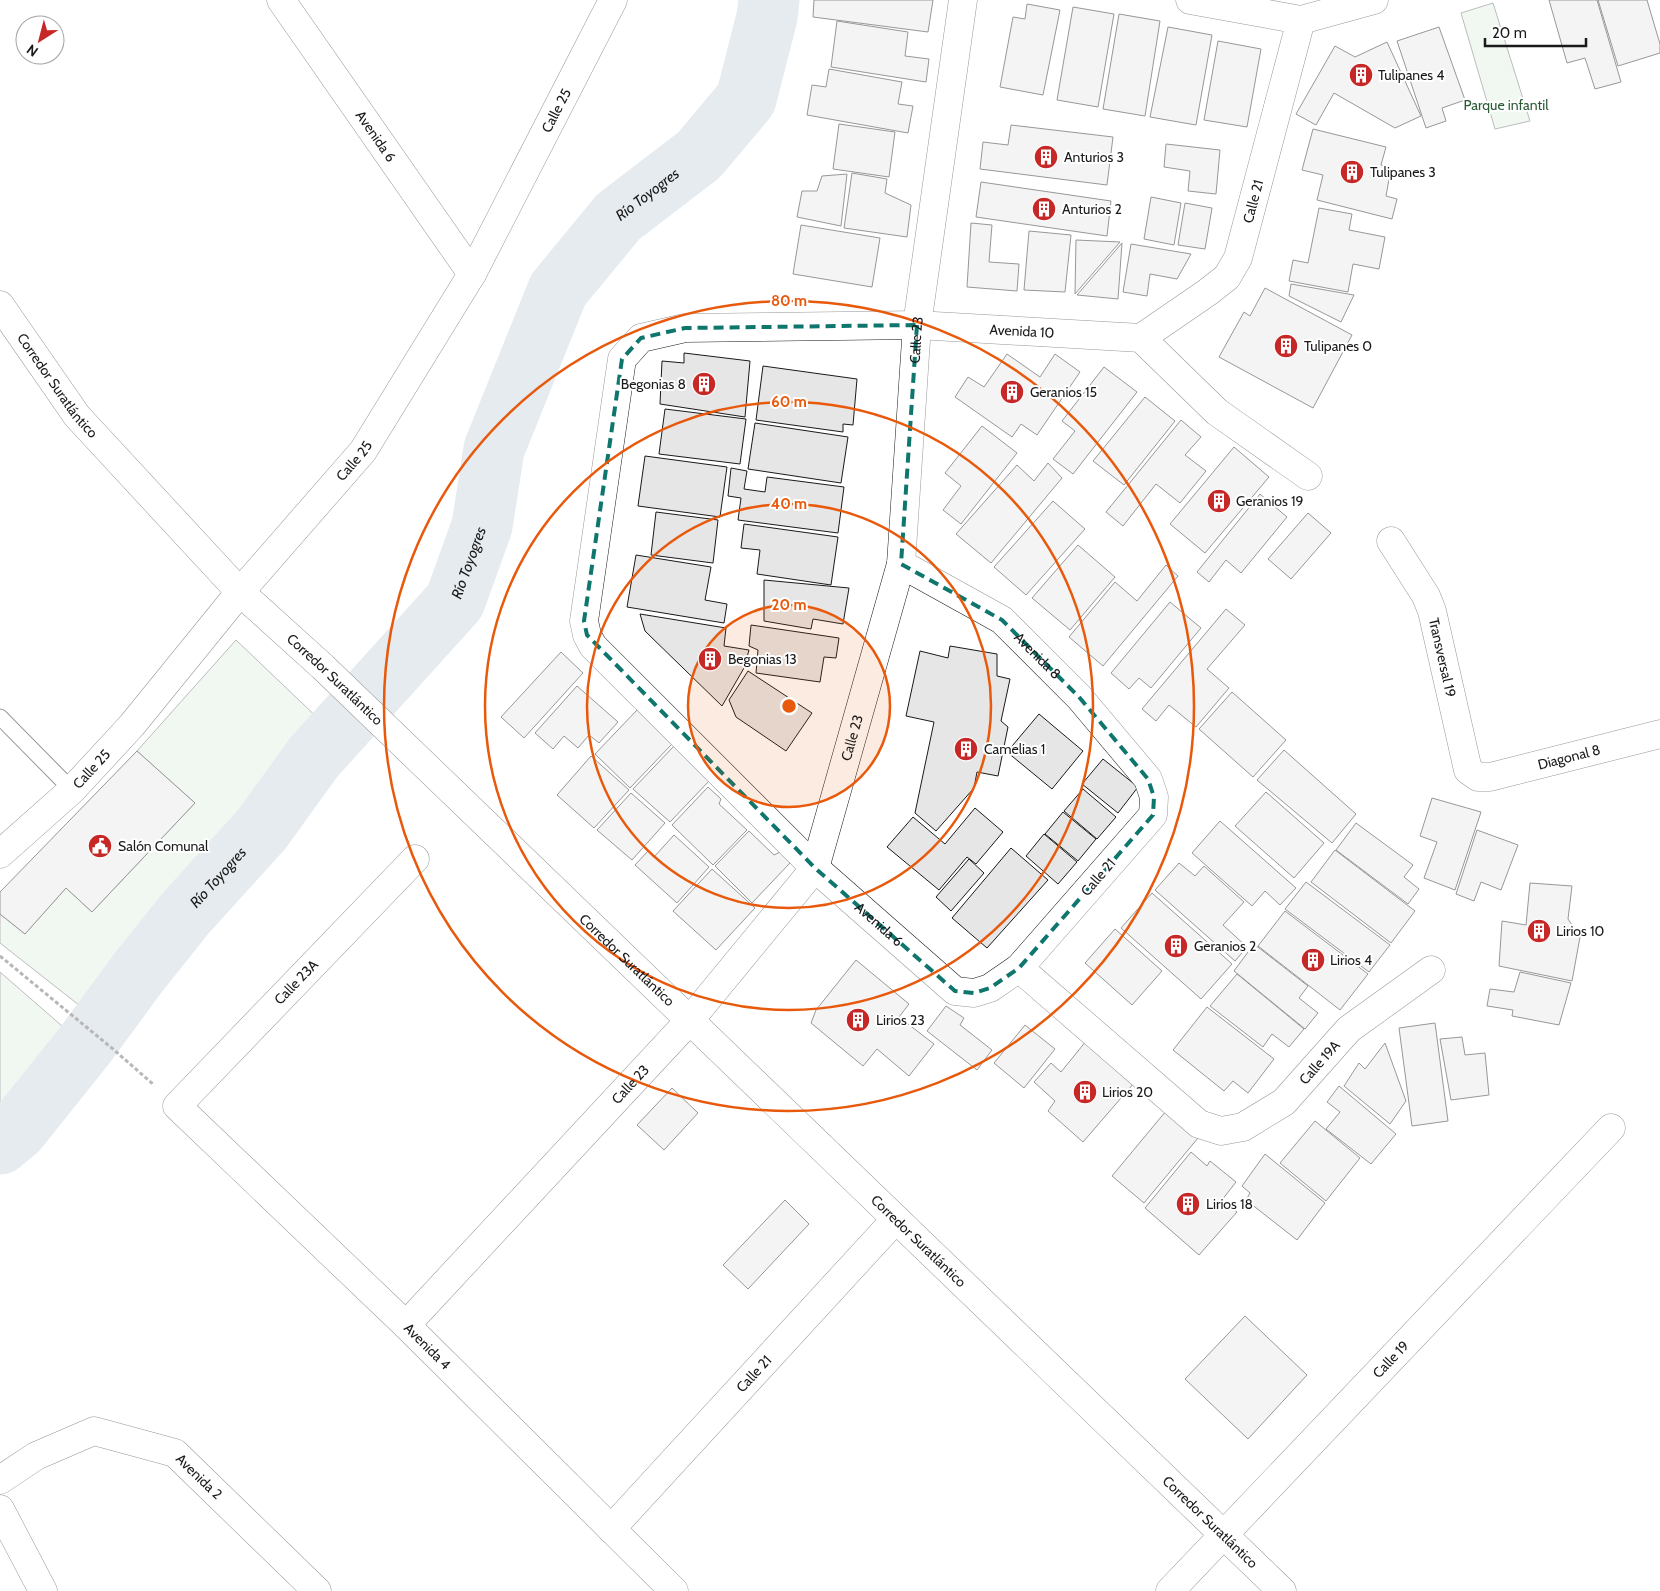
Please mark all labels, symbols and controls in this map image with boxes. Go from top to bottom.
north arrow [15,15,65,65]
scale bar [1485,15,1586,47]
text: 20 m [1492,24,1527,42]
text: N [23,40,42,61]
building icon: Tulipanes 4 [1348,62,1374,88]
place label: Tulipanes 4 [1378,66,1444,84]
street label: Calle 25 [537,85,575,136]
park label: Parque infantil [1464,96,1549,114]
street label: Avenida 6 [352,107,400,165]
building icon: Anturios 3 [1033,144,1059,170]
place label: Anturios 3 [1064,148,1124,166]
building icon: Tulipanes 3 [1339,159,1365,185]
place label: Tulipanes 3 [1370,163,1436,181]
water label: Río Toyogres [612,164,683,225]
street label: Calle 21 [1239,178,1267,225]
building icon: Anturios 2 [1031,196,1057,222]
place label: Anturios 2 [1062,200,1122,218]
text: 80 m [771,292,807,310]
street label: Calle 23 [905,315,927,364]
street label: Avenida 10 [989,320,1055,342]
street label: Corredor Suratlántico [13,330,102,442]
building icon: Tulipanes 0 [1273,333,1299,359]
place label: Tulipanes 0 [1304,337,1372,355]
building icon: Begonias 8 [691,371,717,397]
place label: Begonias 8 [621,375,686,393]
building icon: Geranios 15 [999,379,1025,405]
place label: Geranios 15 [1030,383,1097,401]
text: 60 m [771,393,807,411]
street label: Calle 25 [332,437,376,485]
building icon: Geranios 19 [1206,488,1232,514]
place label: Geranios 19 [1236,492,1304,510]
text: 40 m [771,495,807,513]
water label: Río Toyogres [448,524,490,601]
text: 20 m [772,596,806,614]
street label: Transversal 19 [1425,616,1460,699]
street label: Avenida 8 [1010,628,1065,683]
street label: Corredor Suratlántico [283,630,387,729]
building icon: Begonias 13 [697,646,723,672]
place label: Begonias 13 [728,650,797,668]
centre of rings [780,697,798,715]
street label: Calle 23 [837,713,867,763]
building icon: Camelias 1 [953,736,979,762]
place label: Camelias 1 [984,740,1045,758]
street label: Diagonal 8 [1536,740,1602,774]
street label: Calle 25 [69,746,114,792]
public building icon: Salón Comunal [87,833,113,859]
place label: Salón Comunal [118,837,209,855]
water label: Río Toyogres [186,843,250,911]
street label: Calle 21 [1077,854,1119,900]
street label: Avenida 6 [851,898,907,950]
street label: Corredor Suratlántico [576,910,679,1010]
building icon: Lirios 10 [1526,918,1552,944]
place label: Lirios 10 [1556,922,1605,940]
building icon: Geranios 2 [1163,933,1189,959]
place label: Geranios 2 [1194,937,1256,955]
building icon: Lirios 4 [1300,947,1326,973]
place label: Lirios 4 [1330,951,1372,969]
street label: Calle 23A [270,955,322,1008]
building icon: Lirios 23 [845,1007,871,1033]
place label: Lirios 23 [876,1011,925,1029]
street label: Calle 19A [1295,1036,1344,1088]
street label: Calle 23 [608,1061,653,1108]
building icon: Lirios 20 [1072,1079,1098,1105]
place label: Lirios 20 [1102,1083,1153,1101]
street label: Corredor Suratlántico [867,1191,970,1291]
building icon: Lirios 18 [1175,1191,1201,1217]
place label: Lirios 18 [1206,1195,1253,1213]
street label: Avenida 4 [400,1319,455,1373]
street label: Calle 19 [1369,1337,1413,1382]
street label: Calle 21 [732,1351,775,1396]
street label: Avenida 2 [172,1450,226,1503]
street label: Corredor Suratlántico [1159,1472,1262,1572]

